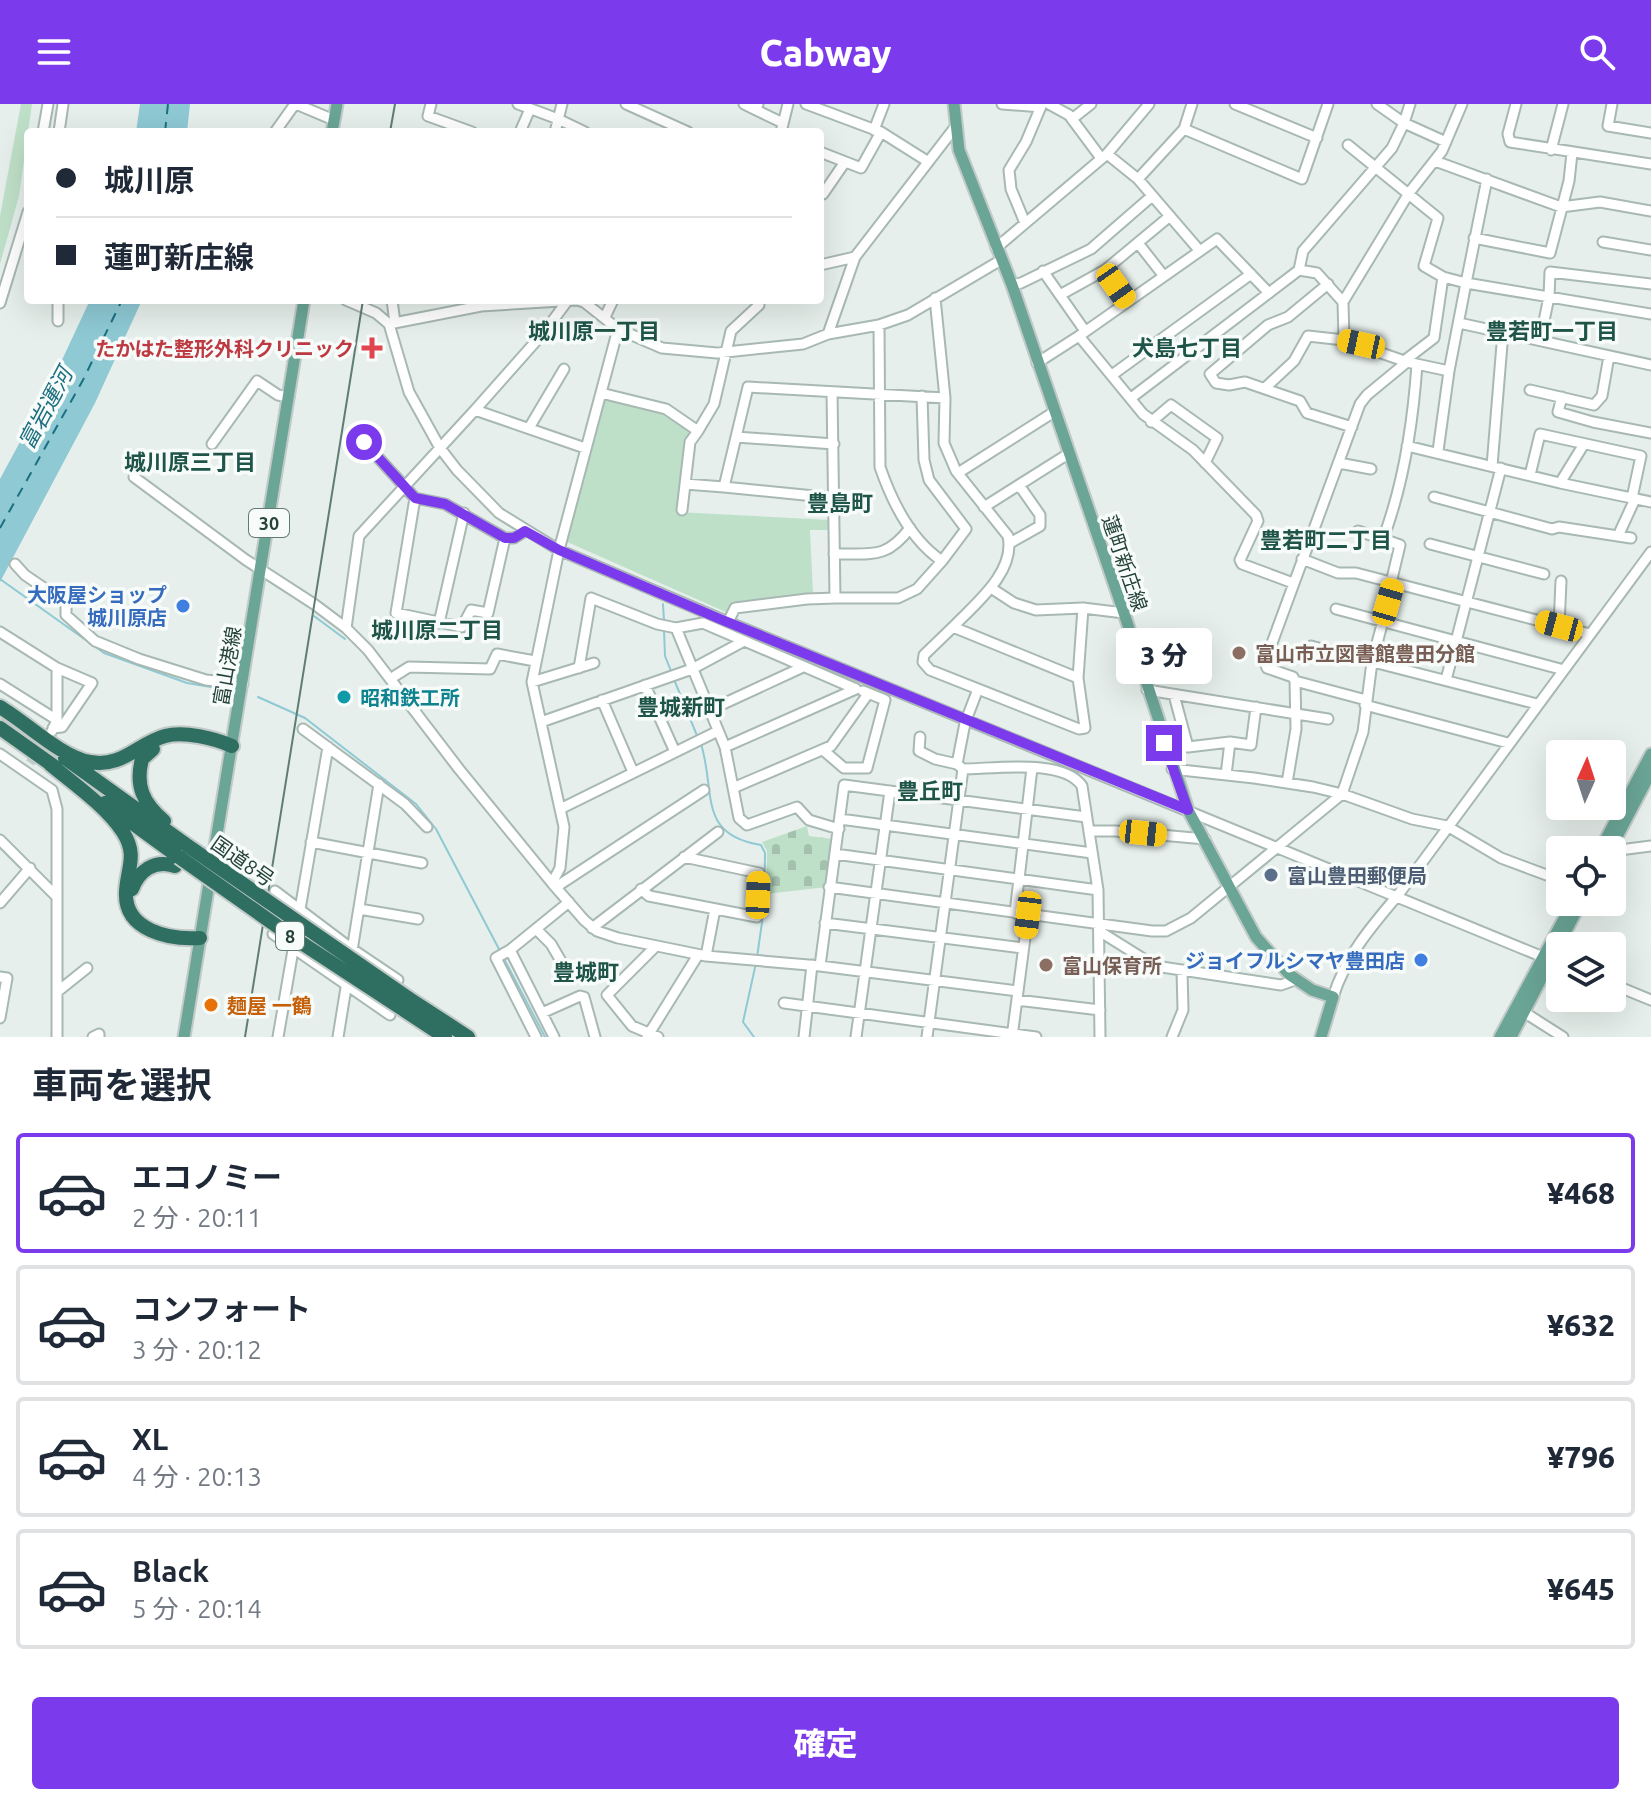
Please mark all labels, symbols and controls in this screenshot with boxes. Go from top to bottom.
icon: menu [32,30,76,74]
icon: search [1575,30,1619,74]
text: Cabway [760,32,891,73]
text: 城川原 [104,163,194,197]
text: 蓮町新庄線 [104,240,254,274]
car [1092,259,1140,313]
district label: 城川原一丁目 [528,318,660,343]
district label: 豊若町一丁目 [1486,318,1618,343]
car [1335,327,1387,361]
district label: 犬島七丁目 [1132,335,1242,360]
place label: たかはた整形外科クリニック [95,337,354,360]
marker: たかはた整形外科クリニック [361,337,383,359]
water label: 富岩運河 [13,360,79,453]
route start [346,424,382,460]
district label: 城川原三丁目 [124,449,256,474]
district label: 豊島町 [807,490,873,515]
road number: 30 [249,509,289,537]
street label: 蓮町新庄線 [1098,512,1152,614]
district label: 豊若町二丁目 [1260,527,1392,552]
car [1370,576,1406,628]
place label: 大阪屋ショップ 城川原店 [27,583,167,629]
marker: 大阪屋ショップ 城川原店 [174,597,192,615]
car [1533,608,1585,644]
district label: 城川原二丁目 [371,617,503,642]
street label: 富山港線 [209,625,245,707]
callout: 3 分 [1116,627,1212,683]
text: 3 分 [1141,641,1187,670]
place label: 富山市立図書館豊田分館 [1255,642,1475,665]
marker: 富山市立図書館豊田分館 [1230,644,1248,662]
place label: 昭和鉄工所 [360,686,460,709]
marker: 昭和鉄工所 [335,688,353,706]
district label: 豊城新町 [637,694,725,719]
route end [1146,725,1182,761]
north arrow [1546,740,1626,820]
map controls [1546,740,1626,1012]
district label: 豊丘町 [897,778,963,803]
car [1118,819,1168,847]
street label: 国道8号 [207,831,279,891]
button: locate [1546,836,1626,916]
place label: 富山豊田郵便局 [1287,864,1427,887]
marker: 富山豊田郵便局 [1262,866,1280,884]
car [745,871,771,919]
car [1013,890,1043,940]
road number: 8 [276,922,304,950]
button: layers [1546,932,1626,1012]
place label: ジョイフルシマヤ豊田店 [1185,949,1405,972]
marker: ジョイフルシマヤ豊田店 [1412,951,1430,969]
place label: 富山保育所 [1062,954,1162,977]
marker: 富山保育所 [1037,956,1055,974]
district label: 豊城町 [553,959,619,984]
place label: 麺屋 一鶴 [227,994,312,1017]
marker: 麺屋 一鶴 [202,996,220,1014]
text: 車両を選択 [32,1064,212,1105]
icon: car [36,1157,108,1229]
text: エコノミー [132,1160,282,1194]
text: ¥468 [1547,1176,1615,1210]
text: 2 分 · 20:11 [132,1203,262,1232]
icon: car [36,1289,108,1361]
text: コンフォート [132,1292,311,1326]
text: ¥632 [1547,1308,1615,1342]
text: 3 分 · 20:12 [132,1335,262,1364]
icon: car [36,1421,108,1493]
text: XL [132,1422,168,1456]
text: ¥796 [1547,1440,1615,1474]
text: 4 分 · 20:13 [132,1462,262,1491]
icon: car [36,1553,108,1625]
text: Black [132,1554,209,1588]
text: ¥645 [1547,1572,1615,1606]
text: 5 分 · 20:14 [132,1594,262,1623]
button: 確定 [32,1697,1619,1789]

